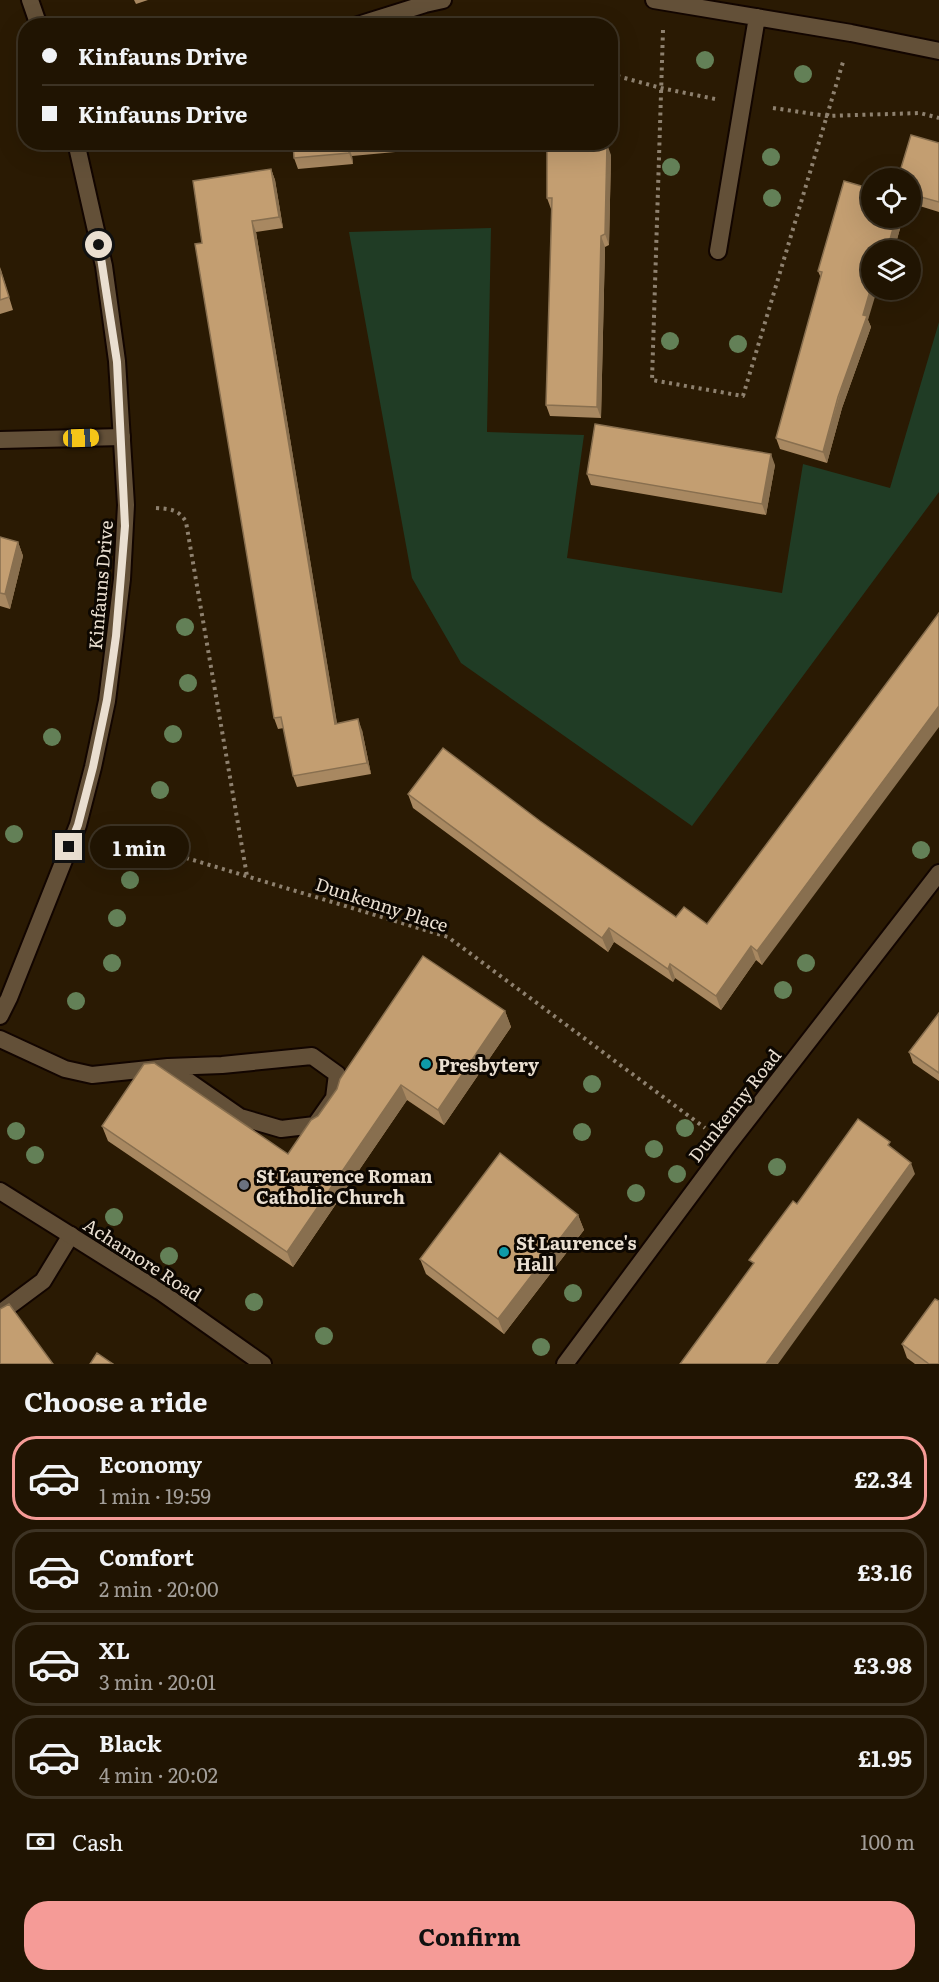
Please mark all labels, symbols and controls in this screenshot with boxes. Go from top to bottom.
text: Kinfauns Drive [78,39,248,72]
text: Kinfauns Drive [78,97,248,130]
map controls [861,168,921,300]
button: locate [861,168,921,228]
route start [85,231,112,258]
button: layers [861,240,921,300]
car [63,428,99,448]
street label: Kinfauns Drive [81,519,119,651]
callout: 1 min [90,826,189,868]
text: 1 min [113,832,166,862]
route end [55,833,82,860]
street label: Dunkenny Place [312,870,452,938]
street label: Dunkenny Road [681,1043,787,1167]
place label: Presbytery [438,1051,539,1078]
marker: Presbytery [419,1057,433,1071]
place label: St Laurence Roman Catholic Church [256,1162,433,1210]
marker: St Laurence Roman Catholic Church [237,1178,251,1192]
street label: Achamore Road [79,1211,207,1307]
place label: St Laurence's Hall [516,1229,637,1277]
marker: St Laurence's Hall [497,1245,511,1259]
text: Choose a ride [24,1380,207,1420]
text: Economy [99,1447,202,1480]
icon: car [27,1451,81,1505]
text: £2.34 [854,1462,912,1495]
text: 1 min · 19:59 [99,1480,211,1510]
text: Comfort [99,1540,194,1573]
icon: car [27,1544,81,1598]
text: £3.16 [857,1555,912,1588]
text: 2 min · 20:00 [99,1573,219,1603]
text: XL [99,1633,130,1666]
icon: car [27,1637,81,1691]
text: £3.98 [854,1648,912,1681]
text: 3 min · 20:01 [99,1666,216,1696]
text: Black [99,1726,161,1759]
icon: car [27,1730,81,1784]
text: £1.95 [858,1741,912,1774]
text: 4 min · 20:02 [99,1759,218,1789]
icon: cash [24,1825,57,1858]
text: Cash [72,1825,123,1858]
text: 100 m [860,1826,915,1856]
button: Confirm [24,1901,915,1970]

